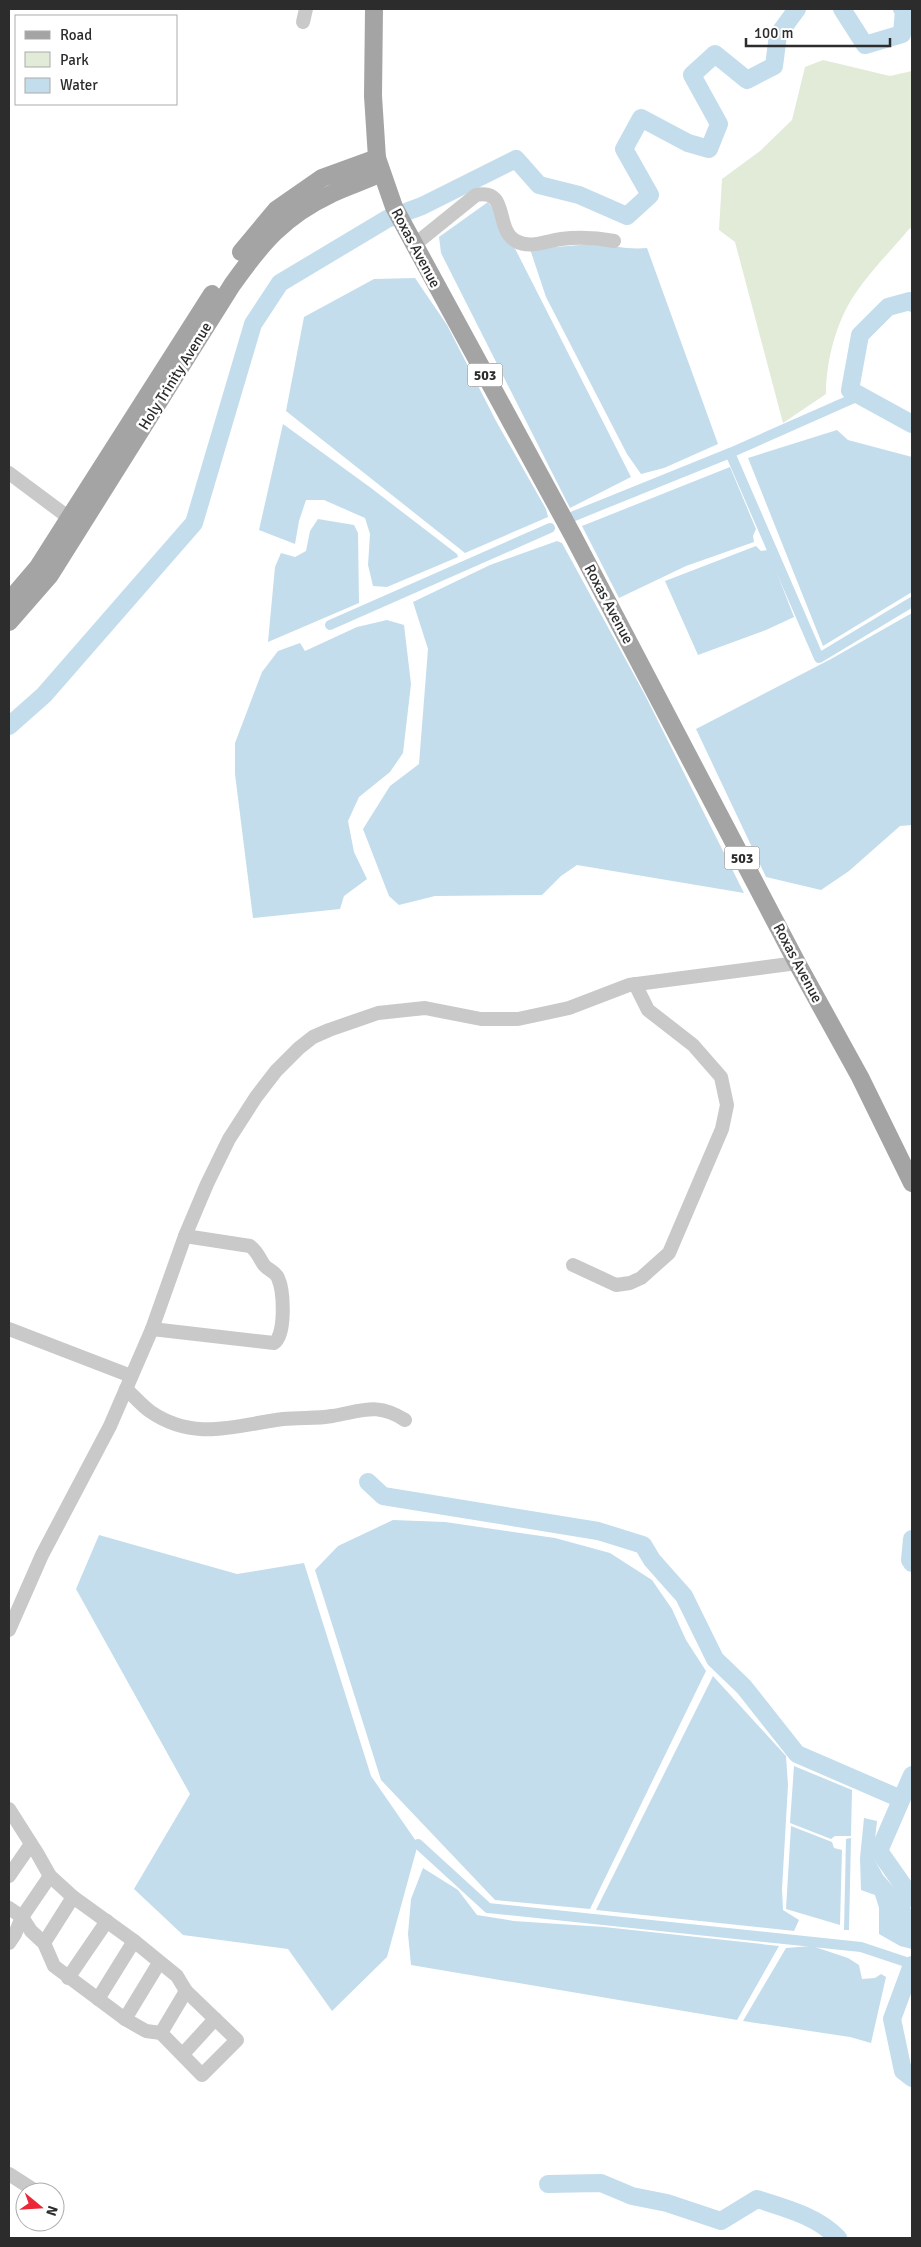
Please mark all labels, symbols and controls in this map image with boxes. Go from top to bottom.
legend [15,15,178,105]
scale bar [746,15,890,47]
text: 100 m [754,24,794,42]
text: Road [60,26,92,44]
text: Park [60,51,89,69]
text: Water [60,76,98,94]
street label: Roxas Avenue [388,205,444,291]
street label: Holy Trinity Avenue [135,319,215,433]
road number: 503 [468,364,502,386]
street label: Roxas Avenue [581,561,637,647]
road number: 503 [724,846,760,870]
street label: Roxas Avenue [770,920,826,1006]
north arrow [15,2182,65,2232]
text: N [42,2204,61,2218]

